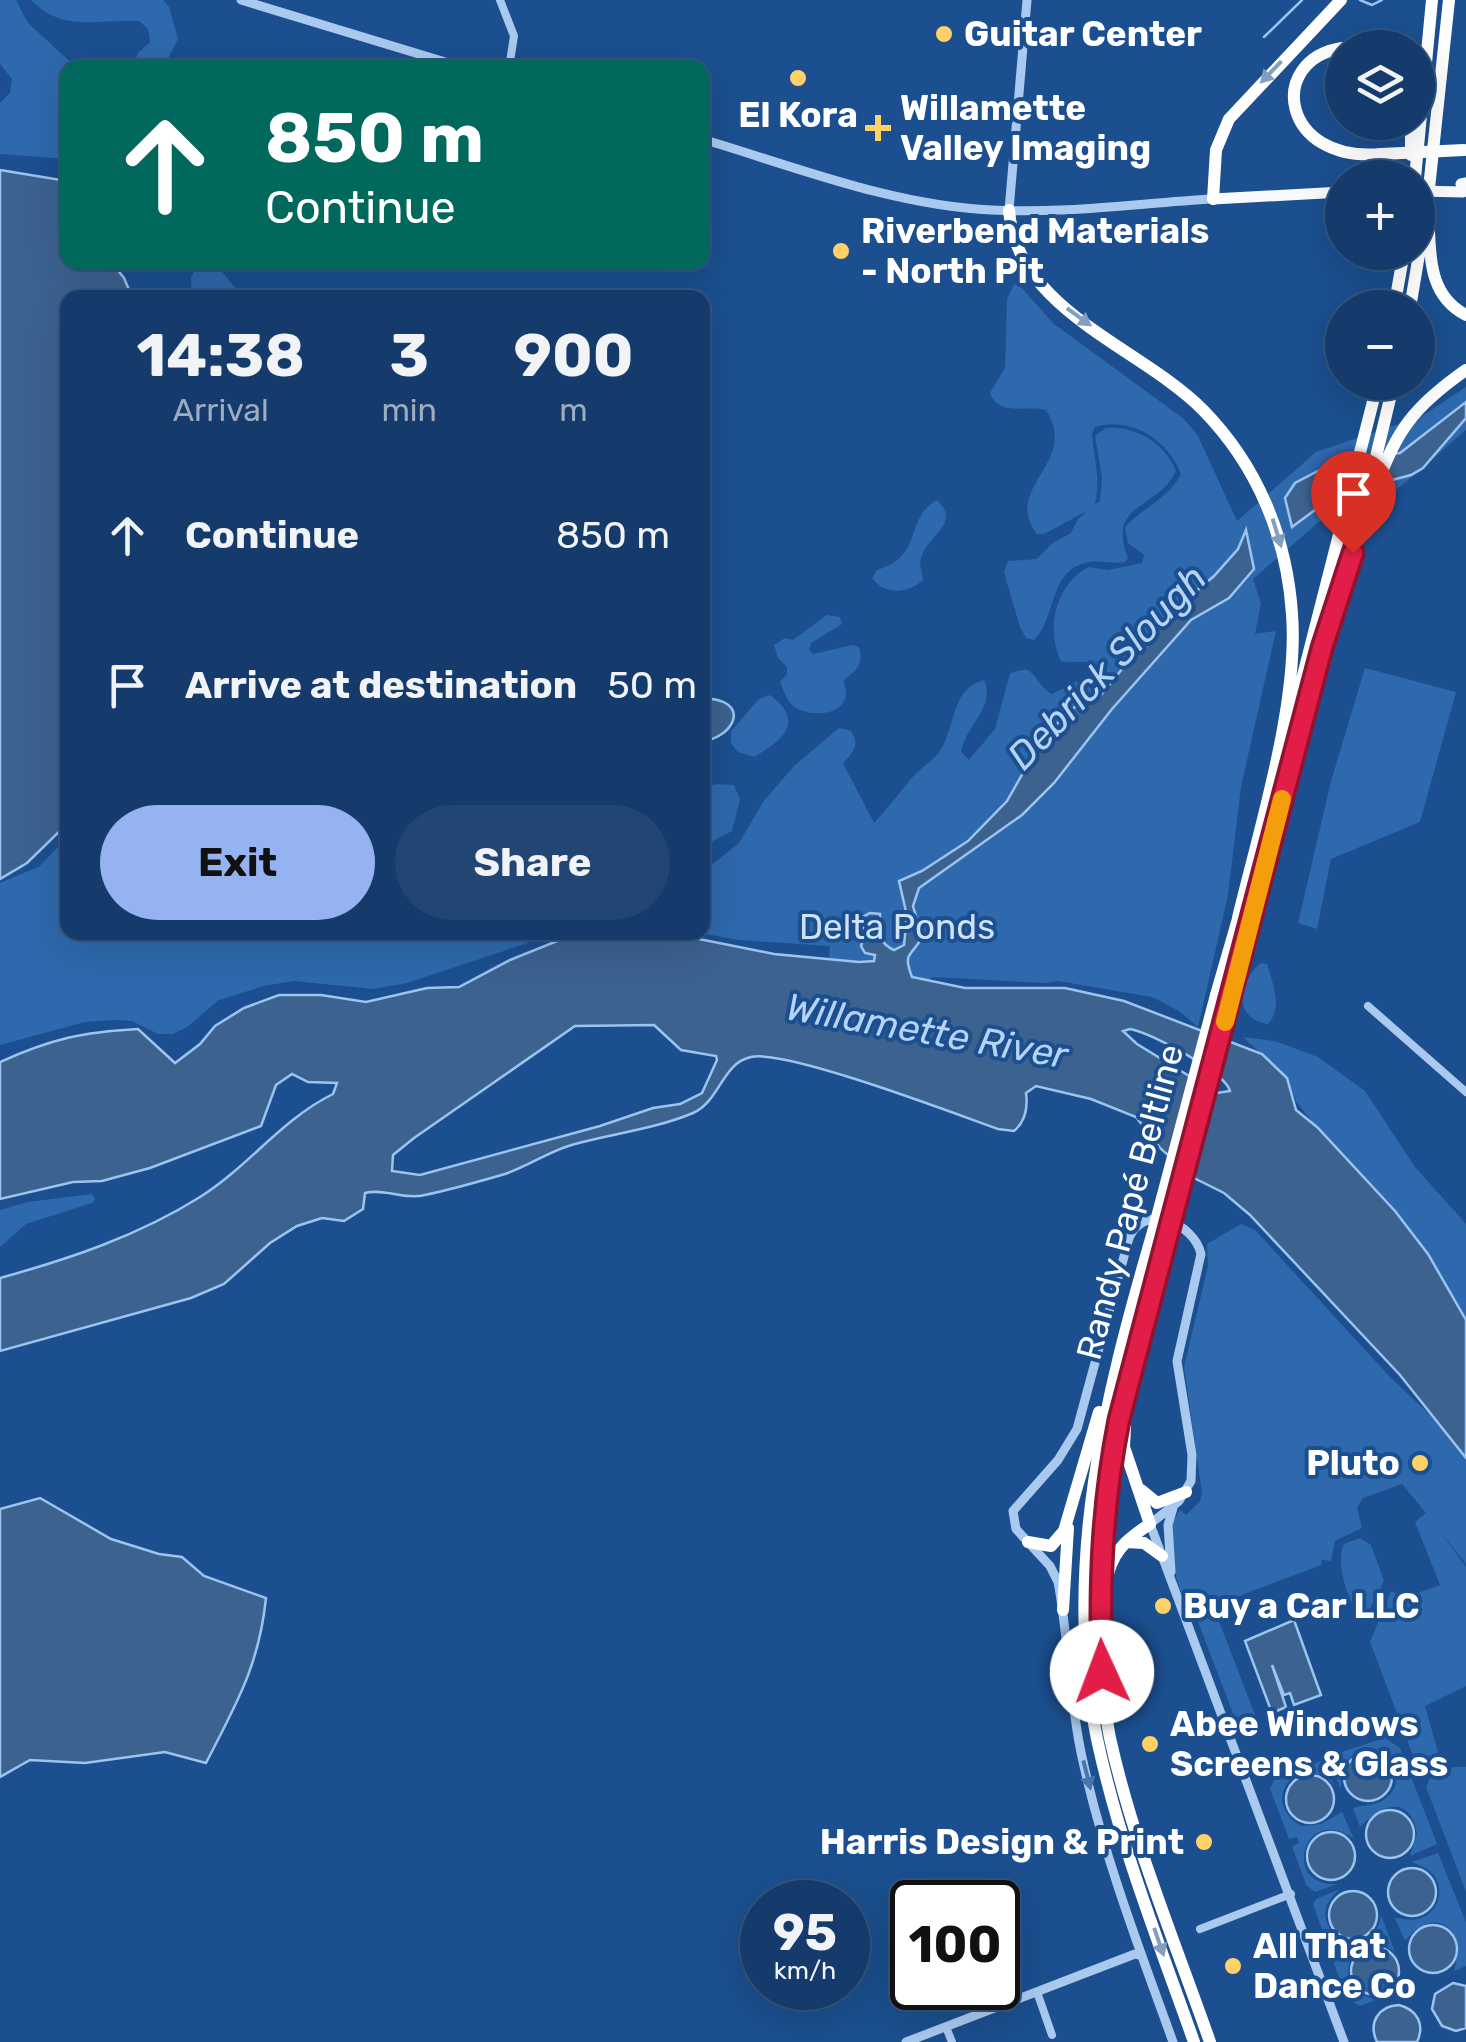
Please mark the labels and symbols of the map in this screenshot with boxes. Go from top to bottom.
place label: Guitar Center [964,13,1202,55]
marker: Guitar Center [933,23,955,45]
one-way arrow [1260,59,1283,83]
marker: El Kora [787,67,809,89]
place label: Willamette Valley Imaging [900,87,1151,169]
place label: El Kora [738,94,858,136]
marker: Willamette Valley Imaging [865,115,891,141]
place label: Riverbend Materials - North Pit [861,210,1209,292]
marker: Riverbend Materials - North Pit [830,240,852,262]
one-way arrow [1066,307,1092,327]
pin [1311,451,1396,554]
one-way arrow [1270,518,1285,548]
water label: Debrick Slough [998,555,1216,779]
park label: Delta Ponds [799,906,995,948]
water label: Willamette River [783,984,1073,1079]
street label: Randy Papé Beltline [1068,1040,1192,1364]
place label: Pluto [1306,1442,1400,1484]
marker: Pluto [1409,1452,1431,1474]
place label: Buy a Car LLC [1183,1585,1420,1627]
marker: Buy a Car LLC [1152,1595,1174,1617]
position arrow [1050,1620,1154,1724]
place label: Abee Windows Screens & Glass [1170,1703,1448,1785]
marker: Abee Windows Screens & Glass [1139,1733,1161,1755]
one-way arrow [1079,1760,1095,1791]
place label: Harris Design & Print [820,1821,1184,1863]
marker: Harris Design & Print [1193,1831,1215,1853]
speed limit sign: 100 [890,1880,1020,2010]
place label: All That Dance Co [1253,1925,1416,2007]
one-way arrow [1153,1927,1168,1957]
marker: All That Dance Co [1222,1955,1244,1977]

